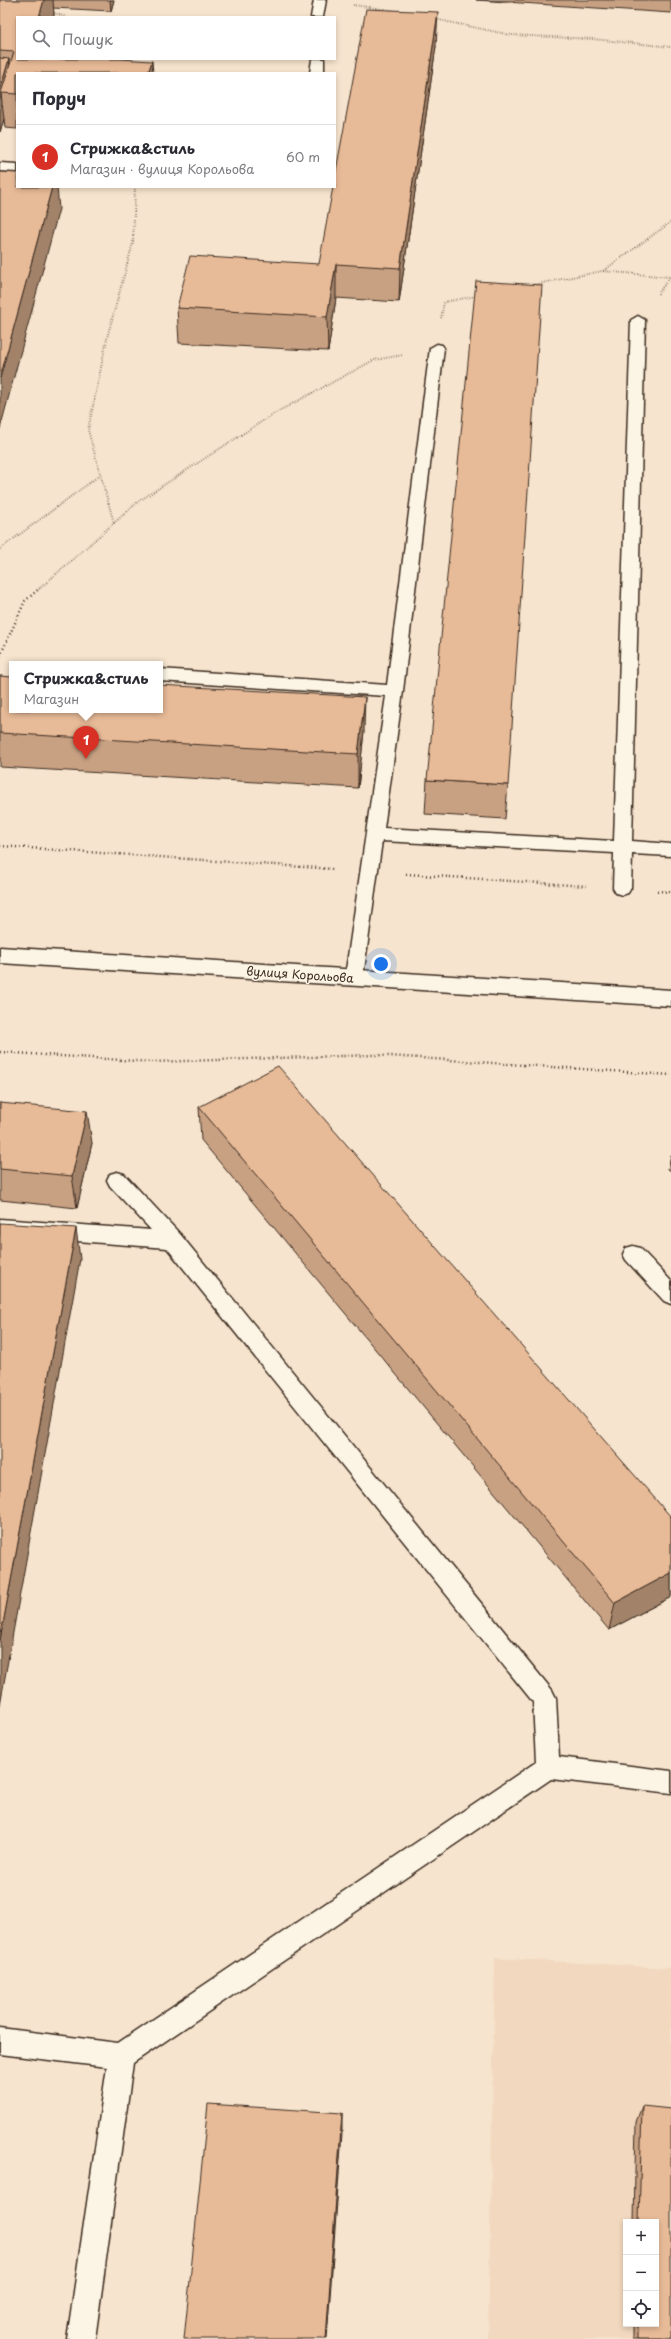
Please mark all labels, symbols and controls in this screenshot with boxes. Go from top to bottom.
search box [16,16,336,60]
icon: search [30,27,52,49]
text: Пошук [62,27,113,50]
text: Поруч [32,85,86,111]
text: Стрижка&стиль [70,136,195,159]
text: 1 [42,147,48,166]
text: 60 m [286,147,320,166]
text: Магазин · вулиця Корольова [70,159,254,178]
popup [9,661,163,713]
text: Стрижка&стиль [24,666,148,689]
text: Магазин [24,689,79,708]
pin: 1 [73,726,99,759]
your location [371,954,391,974]
street label: вулиця Корольова [246,961,355,987]
map controls [623,2219,659,2327]
button: + [623,2219,659,2255]
button: − [623,2255,659,2291]
button: locate [623,2291,659,2327]

